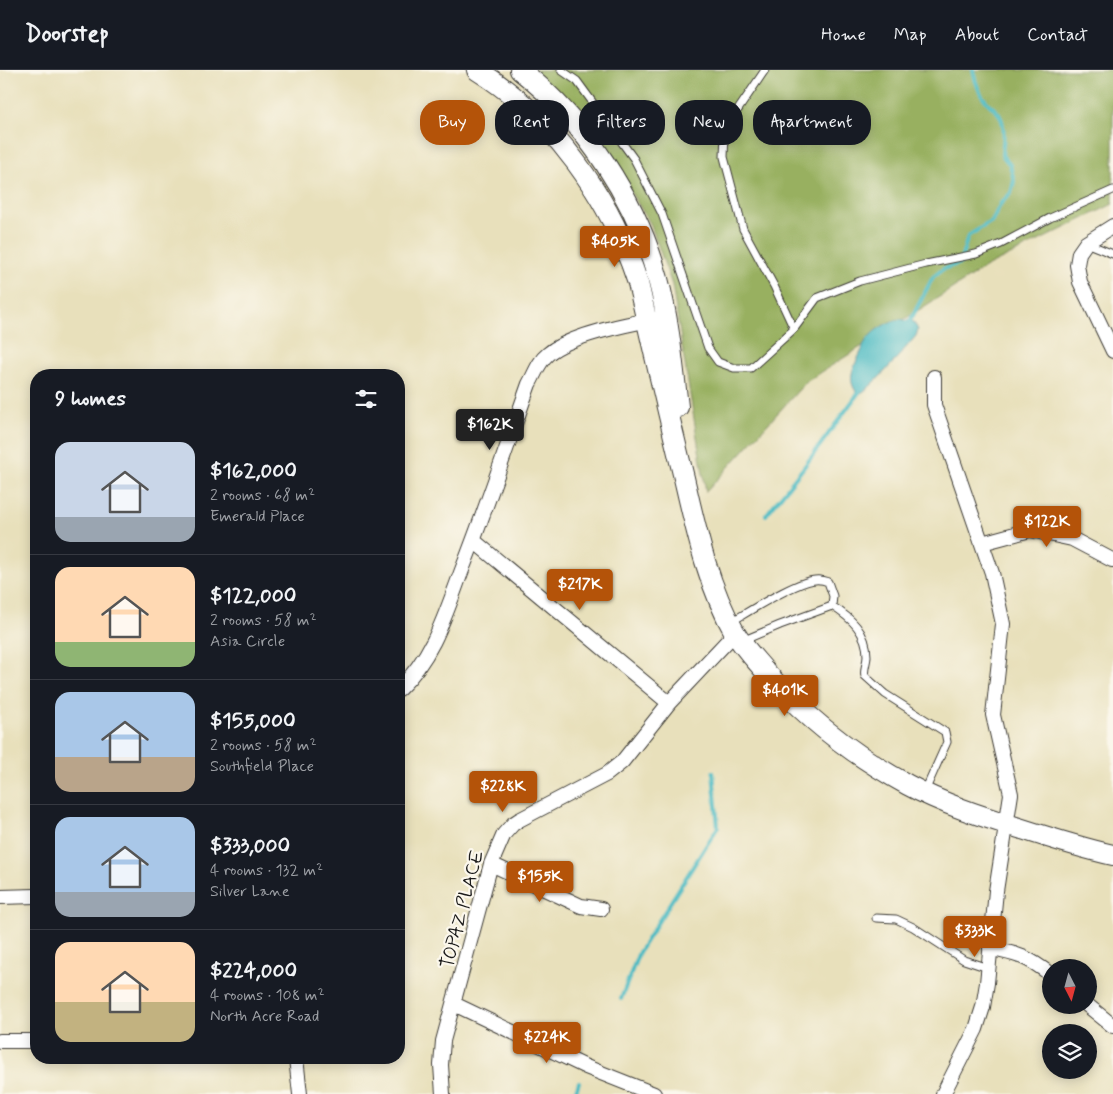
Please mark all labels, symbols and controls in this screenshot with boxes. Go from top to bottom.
text: Doorstep [25,19,109,50]
text: Home [821,23,866,47]
text: Map [894,23,927,47]
text: About [955,23,999,47]
text: Contact [1027,23,1088,47]
chip: Buy [420,100,485,145]
chip: Rent [495,100,569,145]
chip: Filters [579,100,665,145]
chip: New [675,100,743,145]
chip: Apartment [753,100,871,145]
pin: $405K [580,226,650,268]
text: $405K [591,231,639,252]
text: 9 homes [55,385,126,413]
icon: filters [352,385,380,413]
pin: $162K [455,408,525,451]
text: $162K [467,414,513,435]
text: $162,000 [210,457,297,485]
icon: home [95,462,155,522]
text: 2 rooms · 68 m² [210,485,315,506]
text: Emerald Place [210,506,305,527]
pin: $122K [1012,506,1082,548]
text: $122K [1024,511,1070,532]
pin: $217K [545,568,615,611]
text: $217K [558,574,602,595]
text: $122,000 [210,582,296,610]
icon: home [95,587,155,647]
text: 2 rooms · 58 m² [210,610,316,631]
text: Asia Circle [210,631,285,652]
pin: $401K [750,674,820,717]
text: $401K [762,680,808,701]
text: $155,000 [210,707,296,735]
icon: home [95,712,155,772]
text: 2 rooms · 58 m² [210,735,316,756]
text: Southfield Place [210,756,314,777]
pin: $228K [468,770,538,813]
text: $228K [480,776,526,797]
text: $333,000 [210,832,290,860]
icon: home [95,837,155,897]
street label: TOPAZ PLACE [435,847,490,971]
text: 4 rooms · 132 m² [210,860,323,881]
pin: $155K [505,860,575,903]
text: $155K [517,866,563,887]
text: Silver Lane [210,881,290,902]
pin: $333K [940,916,1010,958]
text: $333K [954,921,996,942]
text: $224,000 [210,957,297,985]
north arrow [1042,959,1098,1014]
map controls [1042,959,1097,1079]
icon: home [95,962,155,1022]
text: 4 rooms · 108 m² [210,985,325,1006]
text: North Acre Road [210,1006,319,1027]
pin: $224K [512,1022,582,1064]
button: layers [1042,1024,1097,1079]
text: $224K [524,1027,570,1048]

